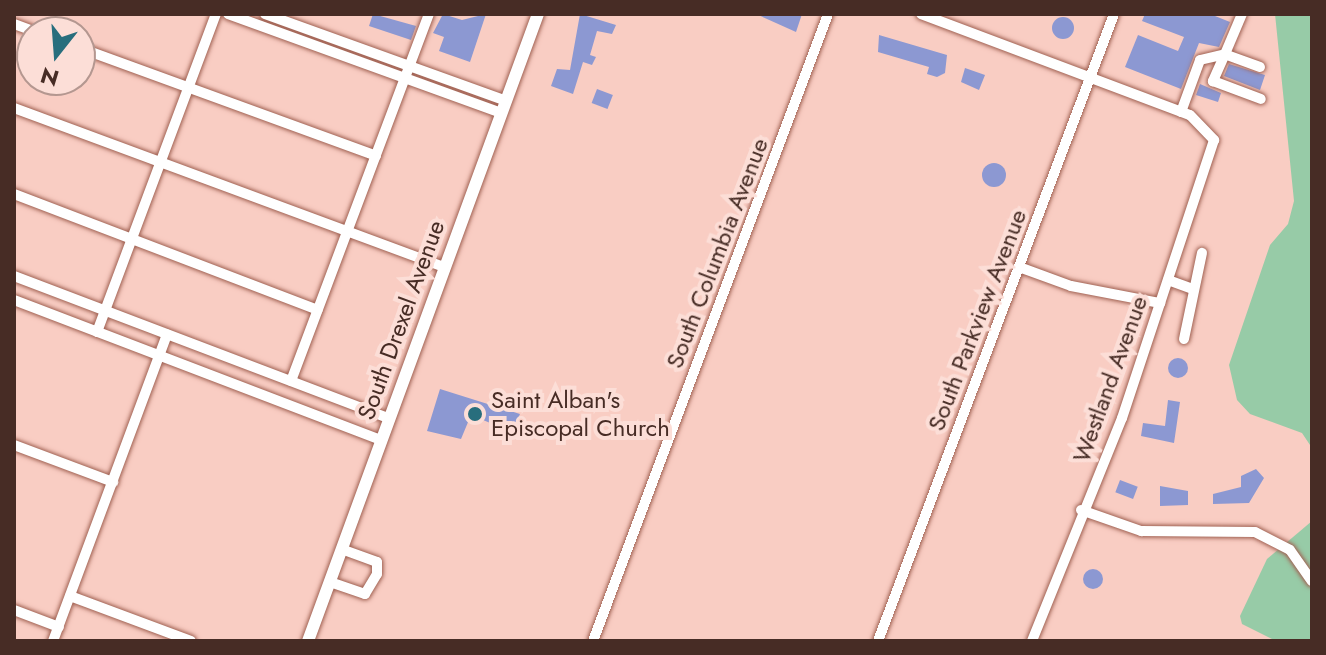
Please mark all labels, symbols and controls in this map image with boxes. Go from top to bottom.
north arrow [16,16,96,96]
text: N [37,59,63,95]
street label: South Columbia Avenue [660,134,774,372]
street label: South Parkview Avenue [922,205,1032,435]
street label: South Drexel Avenue [352,216,450,424]
street label: Westland Avenue [1067,292,1153,466]
place label: Saint Alban's Episcopal Church [491,386,670,442]
marker: Saint Alban's Episcopal Church [466,405,484,423]

